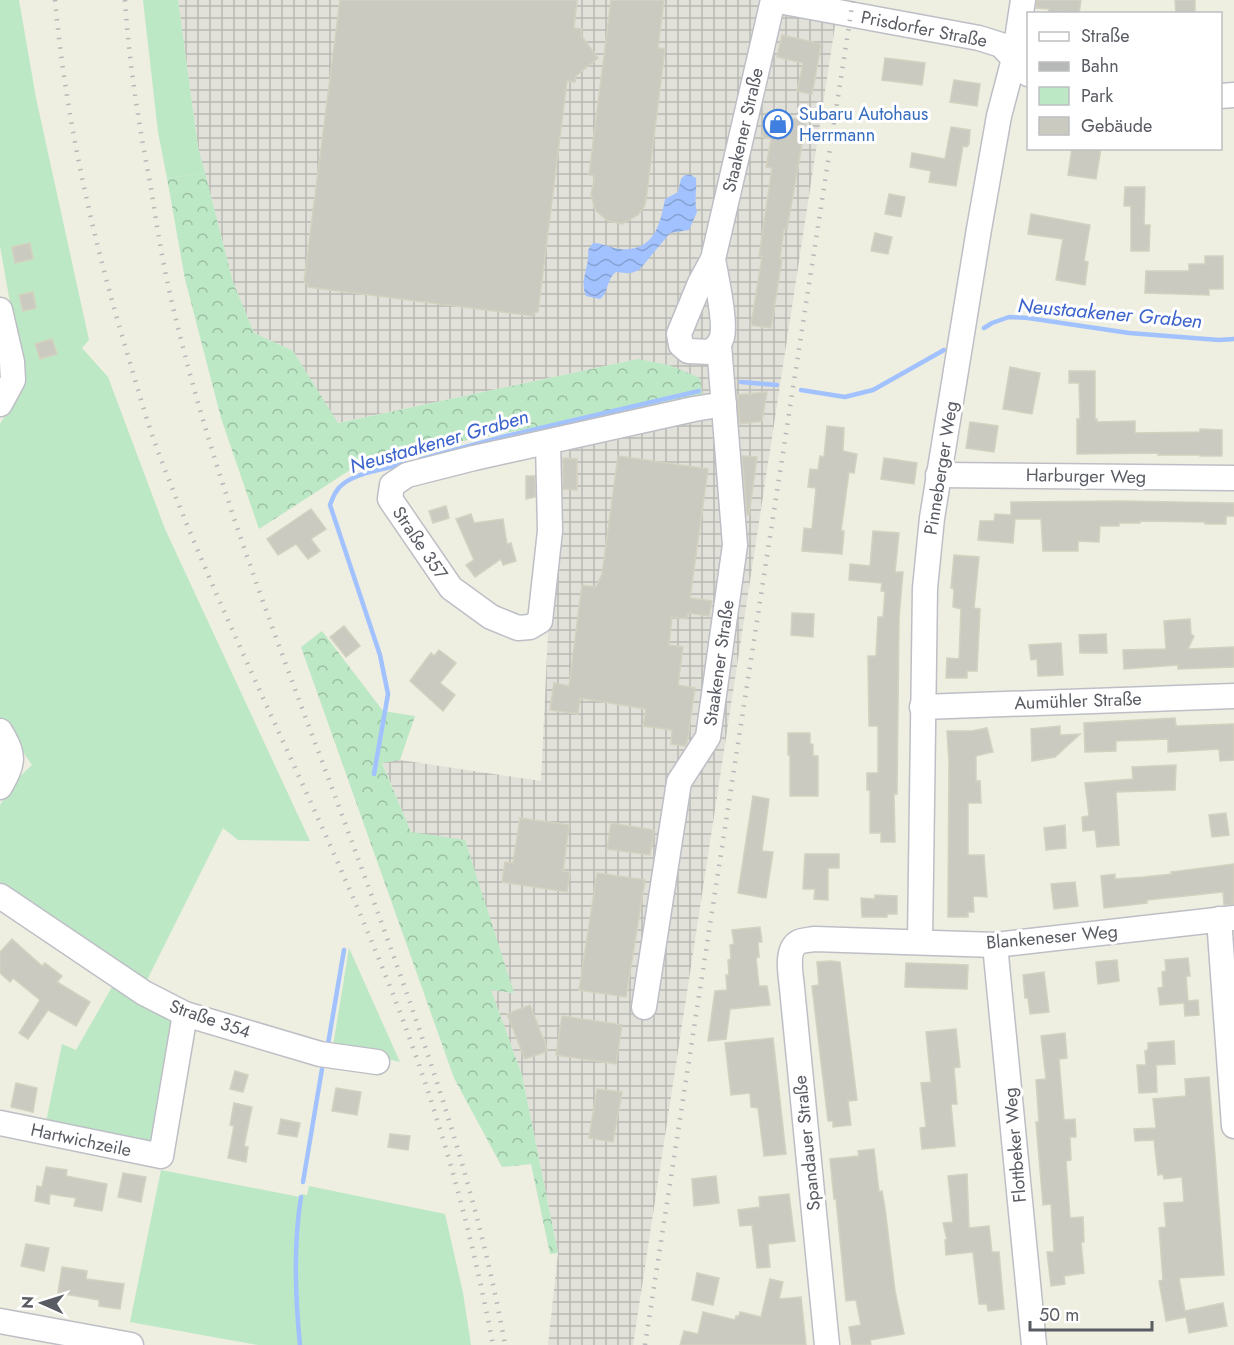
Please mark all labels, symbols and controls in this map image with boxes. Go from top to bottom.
street label: Prisdorfer Straße [859,4,989,54]
legend [1027,12,1222,150]
text: Straße [1081,23,1129,49]
text: Bahn [1081,53,1119,79]
street label: Staakener Straße [716,65,770,195]
text: Park [1081,83,1113,109]
place label: Subaru Autohaus Herrmann [799,101,928,148]
shop icon: Subaru Autohaus Herrmann [762,108,794,140]
text: Gebäude [1081,113,1152,139]
water label: Neustaakener Graben [1017,291,1203,336]
street label: Pinneberger Weg [918,399,964,537]
water label: Neustaakener Graben [346,402,532,481]
street label: Harburger Weg [1026,462,1146,490]
street label: Straße 357 [386,501,454,585]
street label: Staakener Straße [697,598,741,728]
street label: Aumühler Straße [1014,686,1142,716]
street label: Blankeneser Weg [985,918,1119,956]
street label: Straße 354 [166,993,254,1045]
street label: Spandauer Straße [787,1074,827,1212]
street label: Flottbeker Weg [997,1086,1033,1204]
street label: Hartwichzeile [28,1117,134,1163]
north arrow [12,1273,72,1333]
scale bar [1030,1294,1152,1332]
text: N [16,1295,39,1309]
text: 50 m [1039,1302,1079,1328]

